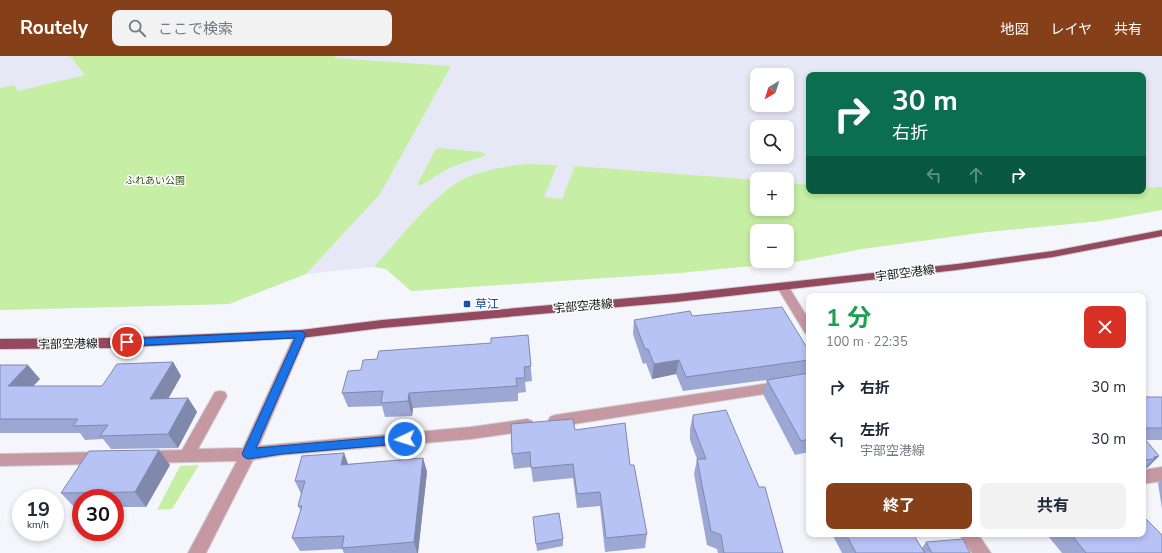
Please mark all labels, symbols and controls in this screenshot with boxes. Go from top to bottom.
search box [112,10,392,46]
text: Routely [20,15,88,41]
icon: search [126,17,148,39]
text: ここで検索 [158,19,233,39]
text: 地図 [1000,20,1028,39]
text: レイヤ [1050,20,1092,39]
text: 共有 [1114,20,1142,39]
north arrow [750,68,794,112]
map controls [750,68,794,268]
text: 30 m [892,82,958,120]
icon: right [826,88,878,140]
button: search [750,120,794,164]
text: 右折 [892,121,928,145]
icon: left [923,164,945,186]
icon: ahead [965,164,987,186]
icon: right [1007,164,1029,186]
button: + [750,172,794,216]
park label: ふれあい公園 [125,174,185,188]
button: − [750,224,794,268]
street label: 宇部空港線 [874,261,936,285]
street label: 宇部空港線 [552,295,614,317]
place label: 草江 [475,296,499,312]
marker: 草江 [462,299,472,309]
text: 1 分 [826,302,871,334]
button: close [1084,306,1126,348]
pin [110,325,144,359]
icon: arrive [116,331,138,353]
text: 100 m · 22:35 [826,333,908,351]
street label: 宇部空港線 [38,335,98,353]
icon: right [826,376,848,398]
text: 30 m [1091,377,1126,397]
text: 右折 [860,378,890,398]
position arrow [384,418,426,460]
text: 左折 [860,420,890,440]
icon: left [826,428,848,450]
text: 30 m [1091,429,1126,449]
text: 宇部空港線 [860,442,925,460]
button: 終了 [826,483,972,529]
button: 共有 [980,483,1126,529]
speed limit sign: 30 [72,489,124,541]
text: 19 [26,496,50,523]
text: km/h [27,518,49,532]

